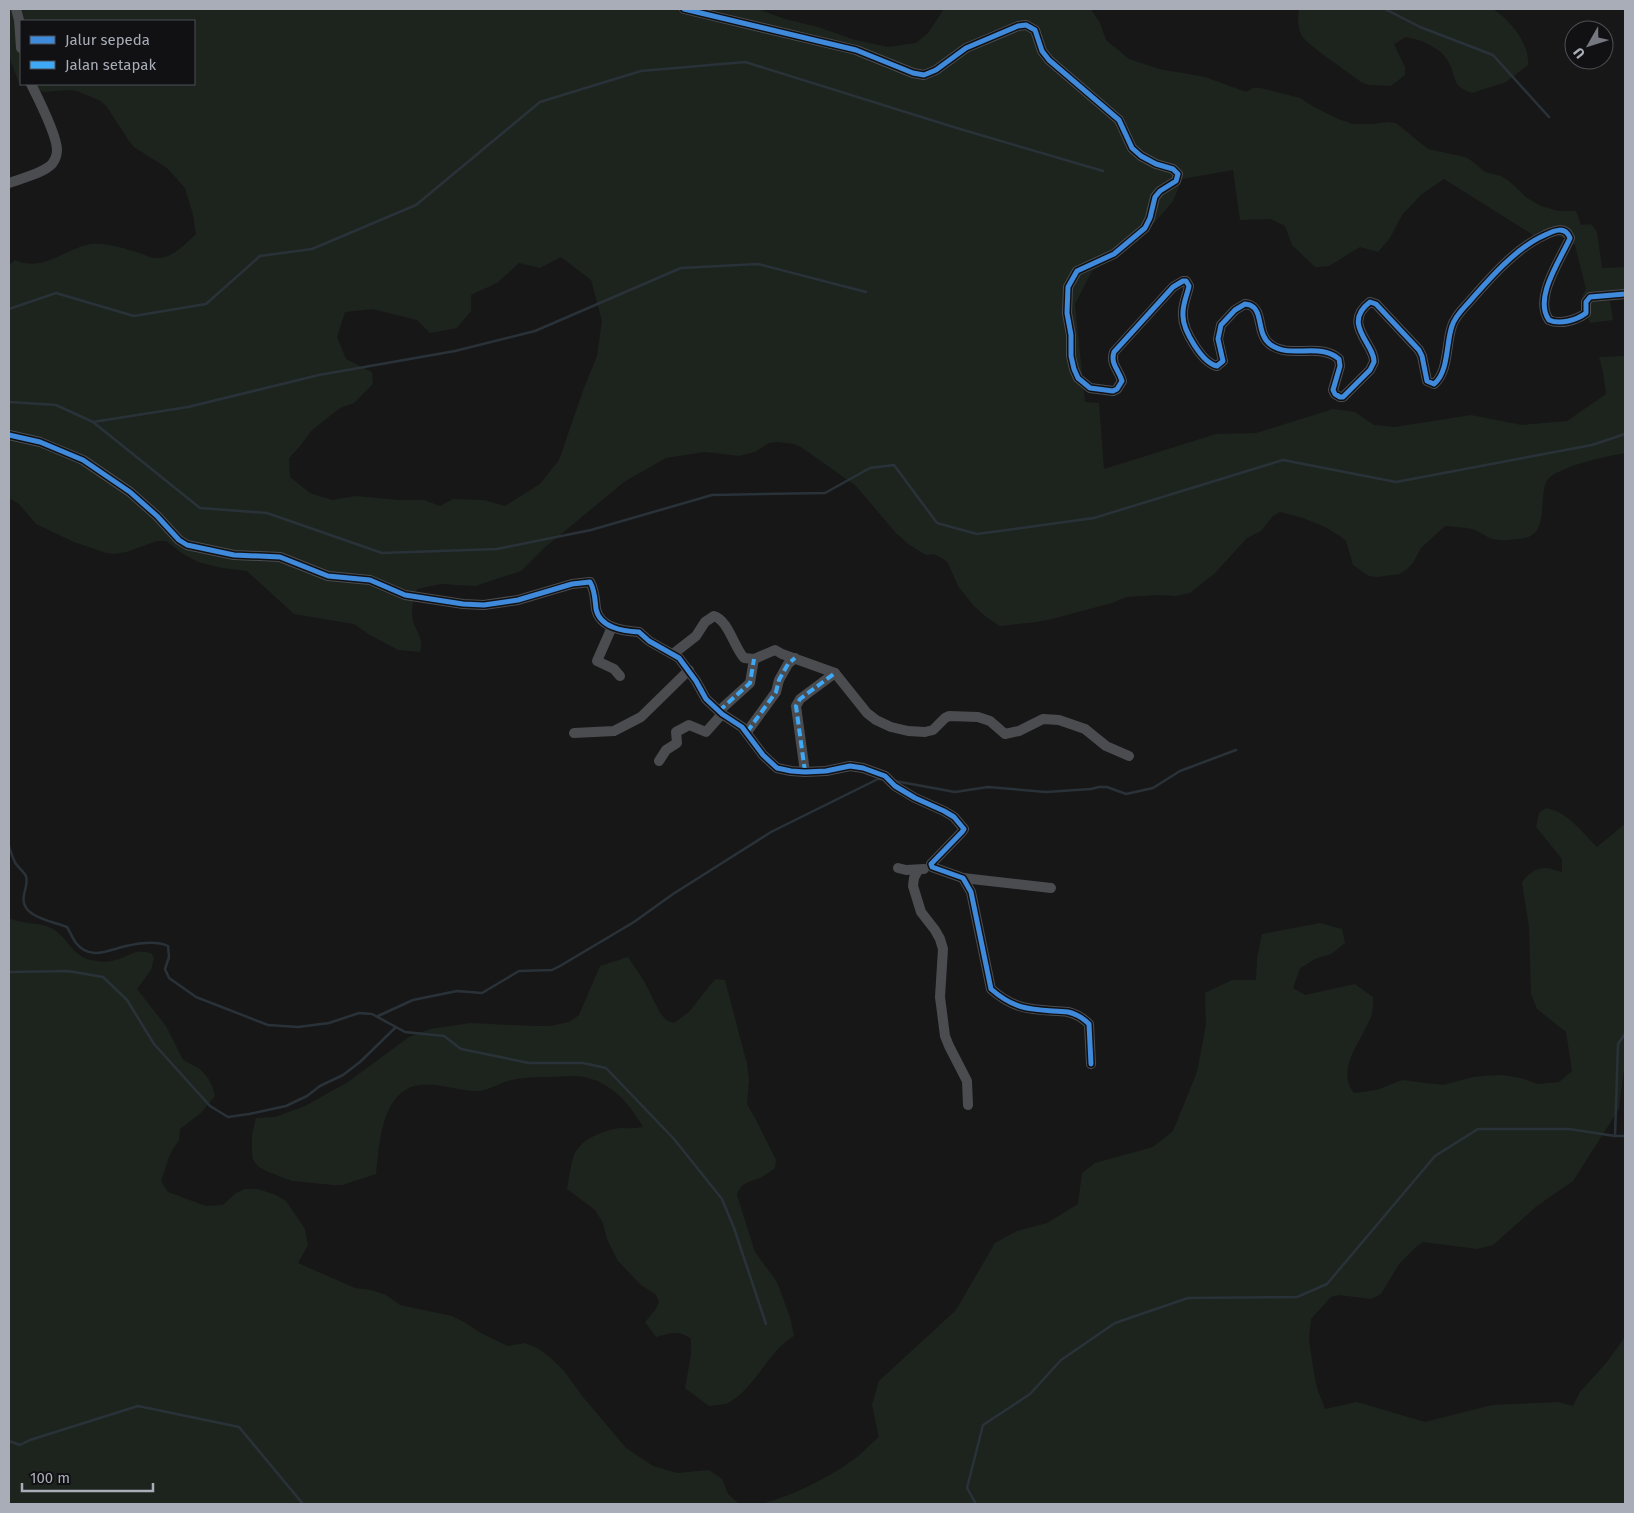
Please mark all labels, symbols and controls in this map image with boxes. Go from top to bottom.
legend [20,20,195,85]
north arrow [1564,20,1614,70]
text: Jalur sepeda [65,31,150,49]
text: U [1570,44,1589,62]
text: Jalan setapak [65,56,156,74]
scale bar [22,1460,154,1492]
text: 100 m [30,1469,70,1487]

